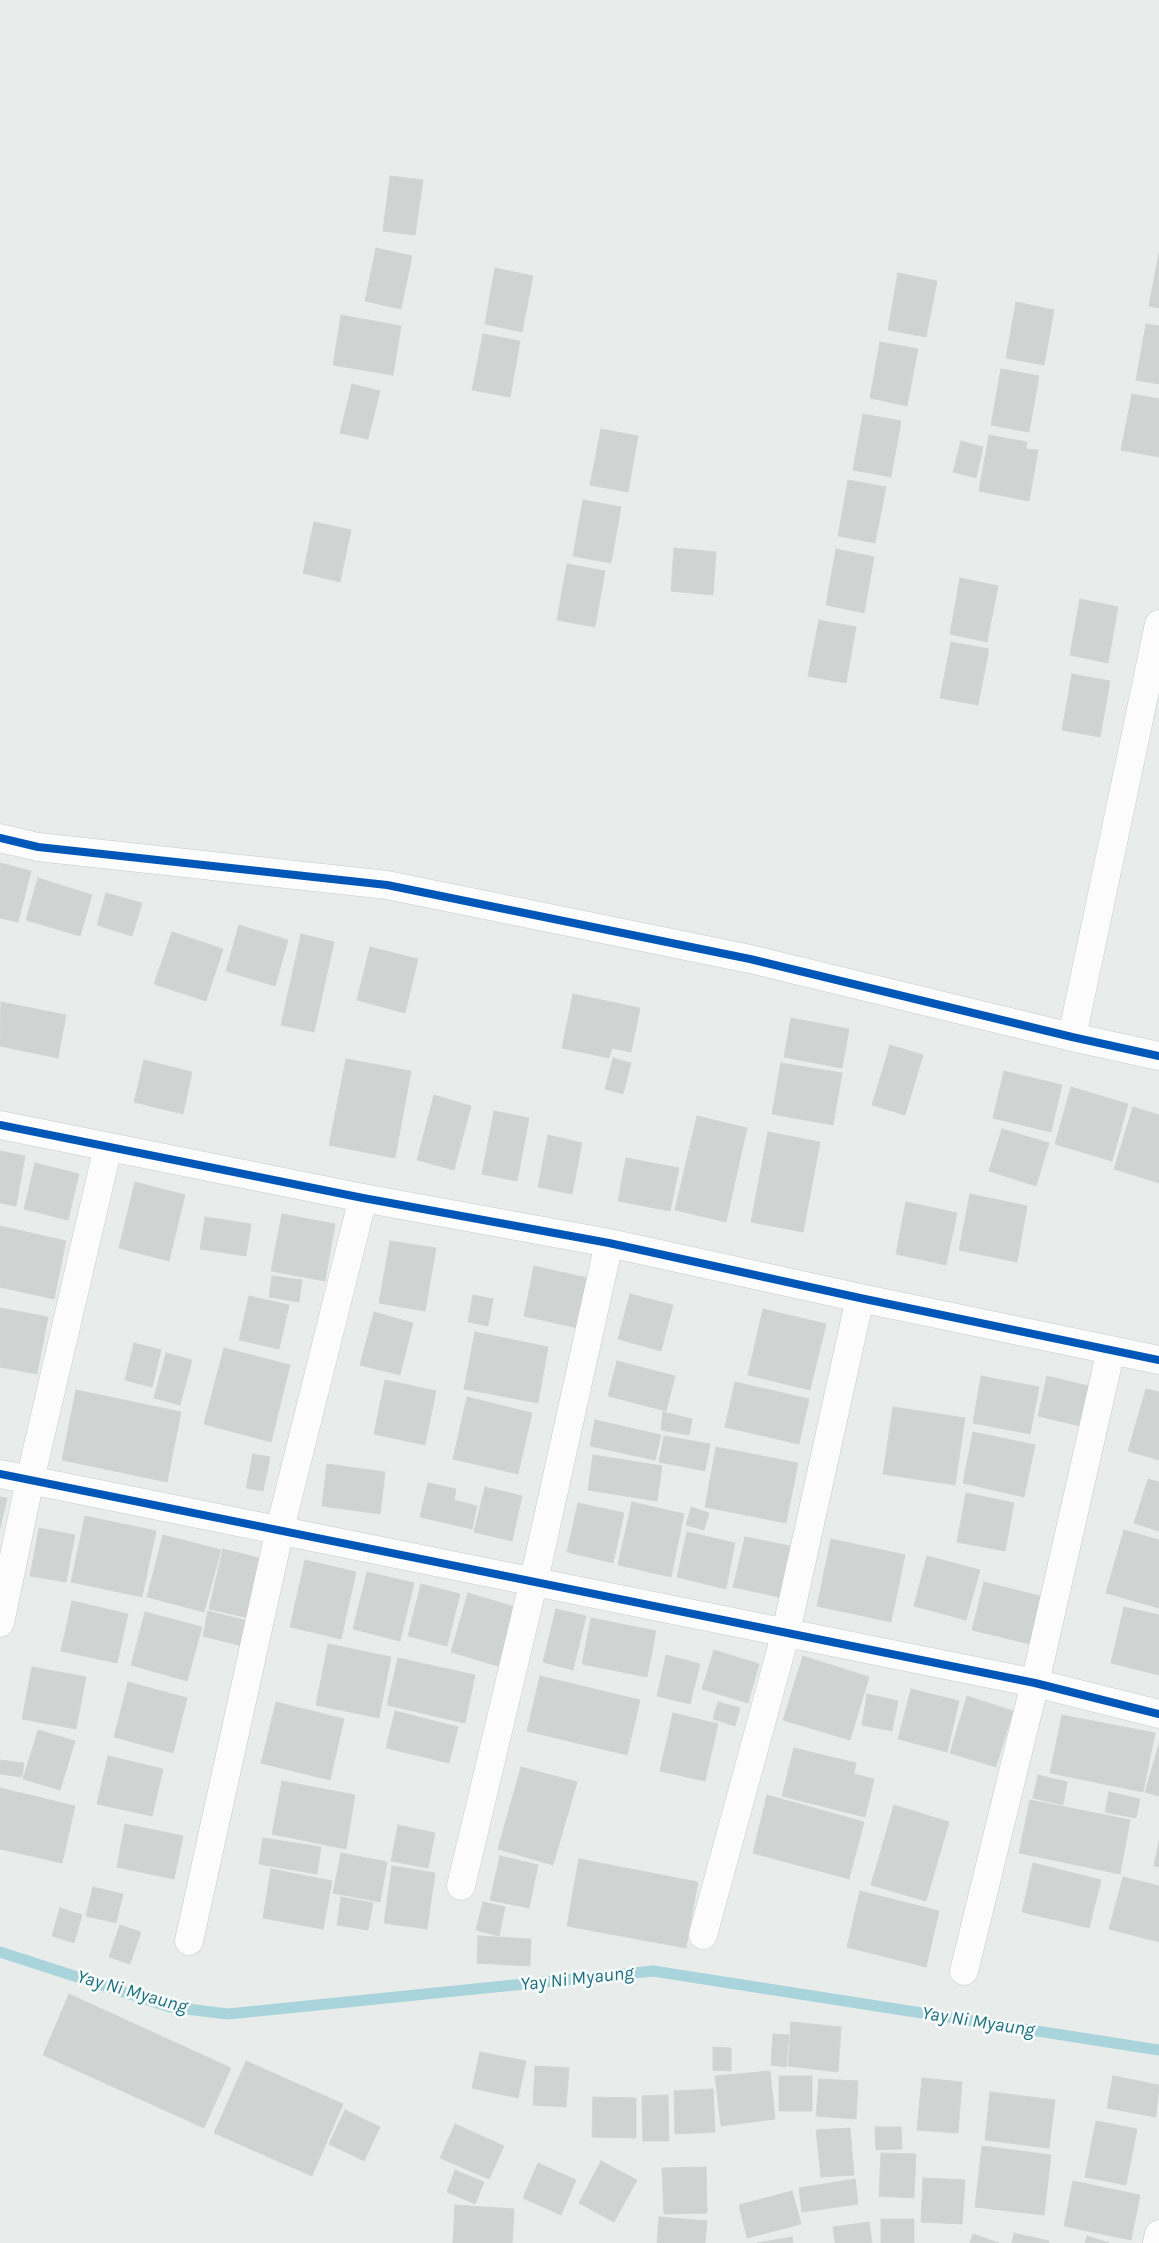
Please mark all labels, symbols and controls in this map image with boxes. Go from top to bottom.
water label: Yay Ni Myaung [519,1962,635,1996]
water label: Yay Ni Myaung [74,1965,190,2019]
water label: Yay Ni Myaung [920,2002,1036,2042]

